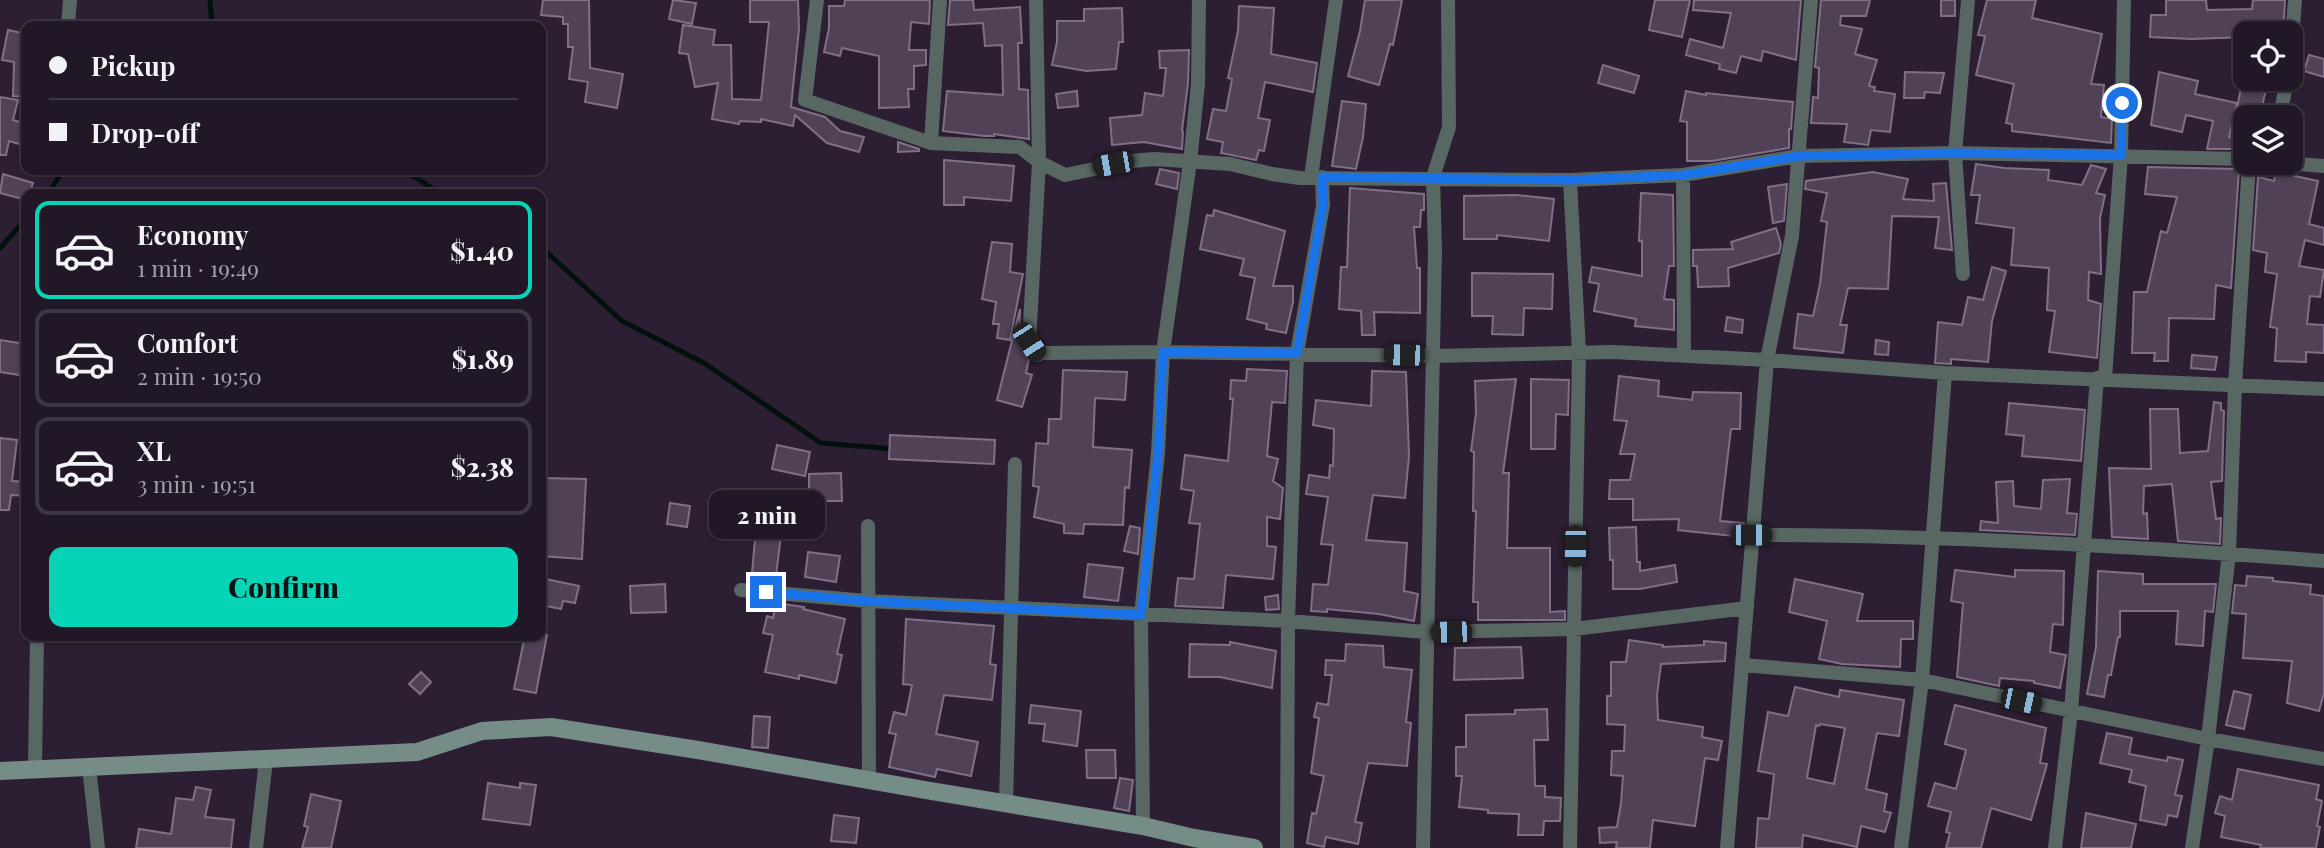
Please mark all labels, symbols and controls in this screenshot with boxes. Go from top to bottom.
map controls [2233,21,2303,175]
button: locate [2233,21,2303,91]
text: Pickup [91,48,175,83]
route start [2106,87,2138,119]
button: layers [2233,105,2303,175]
text: Drop-off [91,115,198,150]
car [1091,150,1136,178]
text: Economy [137,217,248,252]
icon: car [53,219,116,282]
text: $1.40 [450,233,514,268]
text: 1 min · 19:49 [137,252,259,283]
car [1009,319,1050,365]
text: Comfort [137,325,238,360]
icon: car [53,327,116,390]
text: $1.89 [452,341,514,376]
car [1383,344,1426,366]
text: 2 min · 19:50 [137,360,262,391]
text: XL [137,433,171,468]
icon: car [53,435,116,498]
text: $2.38 [451,449,514,484]
text: 3 min · 19:51 [137,468,256,499]
callout: 2 min [708,490,824,540]
text: 2 min [737,499,797,530]
car [1565,525,1586,567]
car [1731,525,1773,546]
button: Confirm [49,547,518,627]
route end [750,576,782,608]
car [1430,621,1473,643]
car [1999,686,2044,716]

